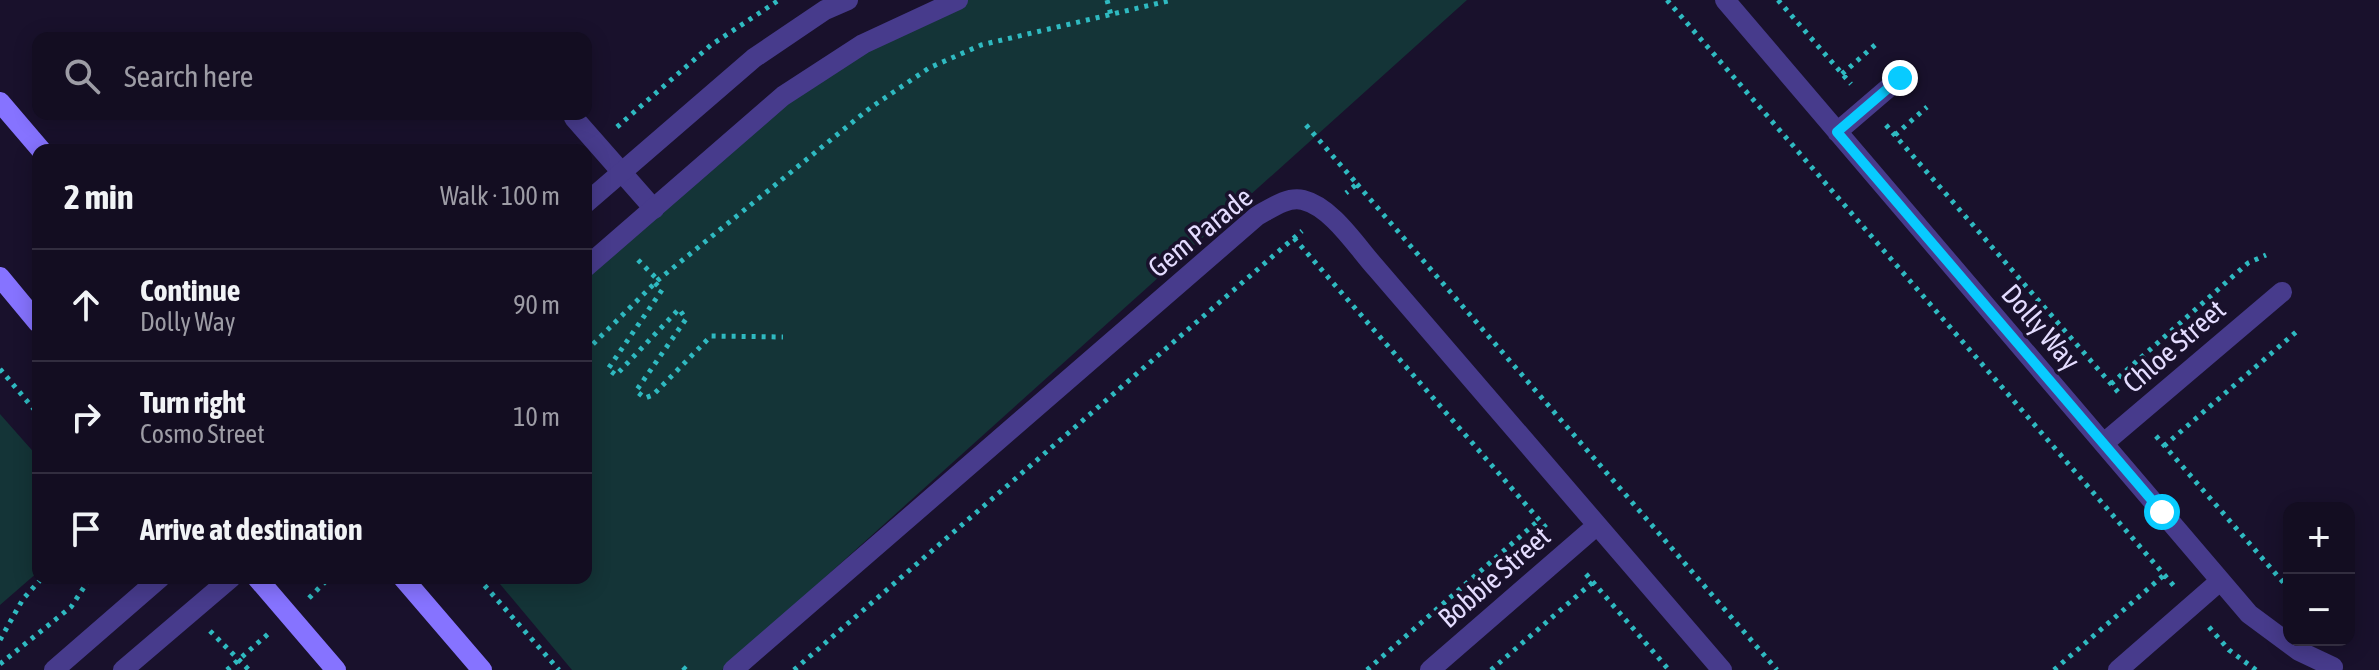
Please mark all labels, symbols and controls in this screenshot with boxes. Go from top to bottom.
search box [32,32,592,120]
icon: search [60,54,104,98]
text: Search here [124,59,253,93]
route end [1882,60,1918,96]
text: 2 min [64,177,133,216]
street label: Gem Parade [1142,180,1258,284]
text: Walk · 100 m [440,181,560,211]
text: Continue [140,273,240,307]
street label: Dolly Way [1995,278,2087,376]
icon: ahead [64,283,108,327]
text: 90 m [513,290,560,320]
street label: Chloe Street [2117,293,2231,399]
text: Dolly Way [140,307,235,337]
text: Turn right [140,385,246,419]
icon: right [64,395,108,439]
text: 10 m [513,402,560,432]
text: Cosmo Street [140,419,265,449]
route start [2144,494,2180,530]
map controls [2283,502,2355,646]
button: + [2283,502,2355,574]
icon: arrive [64,507,108,551]
text: Arrive at destination [140,512,362,546]
street label: Bobbie Street [1432,520,1556,634]
button: − [2283,574,2355,646]

